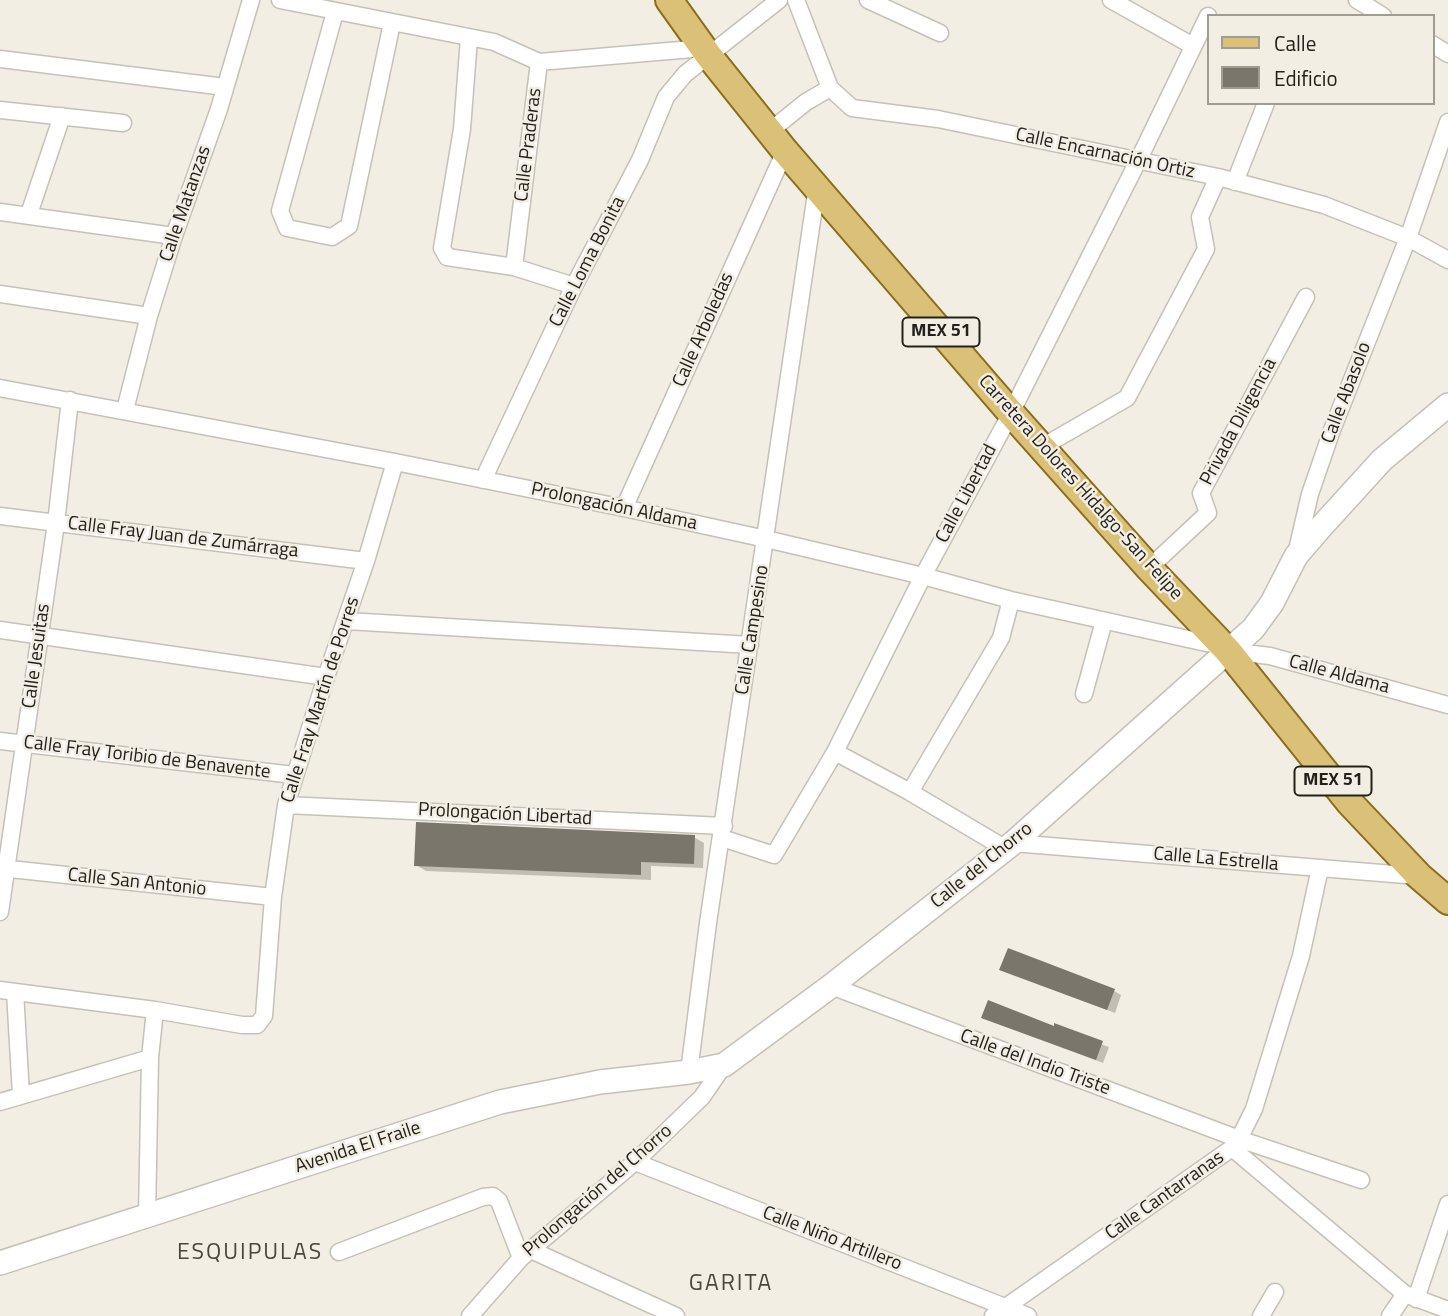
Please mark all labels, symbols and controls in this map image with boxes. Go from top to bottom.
legend [1206,14,1434,105]
text: Calle [1274,27,1316,59]
text: Edificio [1274,62,1338,94]
street label: Calle Praderas [511,87,547,203]
street label: Calle Encarnación Ortiz [1013,124,1197,184]
street label: Calle Matanzas [155,143,217,265]
street label: Calle Loma Bonita [545,193,631,331]
street label: Calle Arboledas [669,269,739,391]
road number: MEX 51 [902,318,979,346]
street label: Calle Abasolo [1317,339,1377,447]
street label: Privada Diligencia [1196,355,1282,489]
street label: Carretera Dolores Hidalgo-San Felipe [973,371,1187,605]
street label: Calle Libertad [932,441,1002,547]
street label: Prolongación Aldama [529,478,699,536]
street label: Calle Fray Juan de Zumárraga [66,513,300,563]
street label: Calle Campesino [731,564,775,696]
street label: Calle Fray Martín de Porres [277,594,365,806]
street label: Calle Jesuitas [18,602,56,710]
street label: Calle Aldama [1286,651,1392,699]
street label: Calle Fray Toribio de Benavente [22,732,272,784]
road number: MEX 51 [1294,766,1372,796]
street label: Prolongación Libertad [417,799,593,831]
street label: Calle del Chorro [927,818,1037,914]
street label: Calle La Estrella [1152,843,1280,877]
street label: Calle San Antonio [67,864,207,902]
street label: Calle del Indio Triste [957,1025,1113,1101]
street label: Avenida El Fraile [292,1117,424,1179]
street label: Prolongación del Chorro [519,1120,677,1262]
street label: Calle Cantarranas [1101,1147,1229,1245]
street label: Calle Niño Artillero [759,1202,905,1276]
district label: ESQUIPULAS [178,1239,322,1267]
district label: GARITA [690,1270,772,1298]

